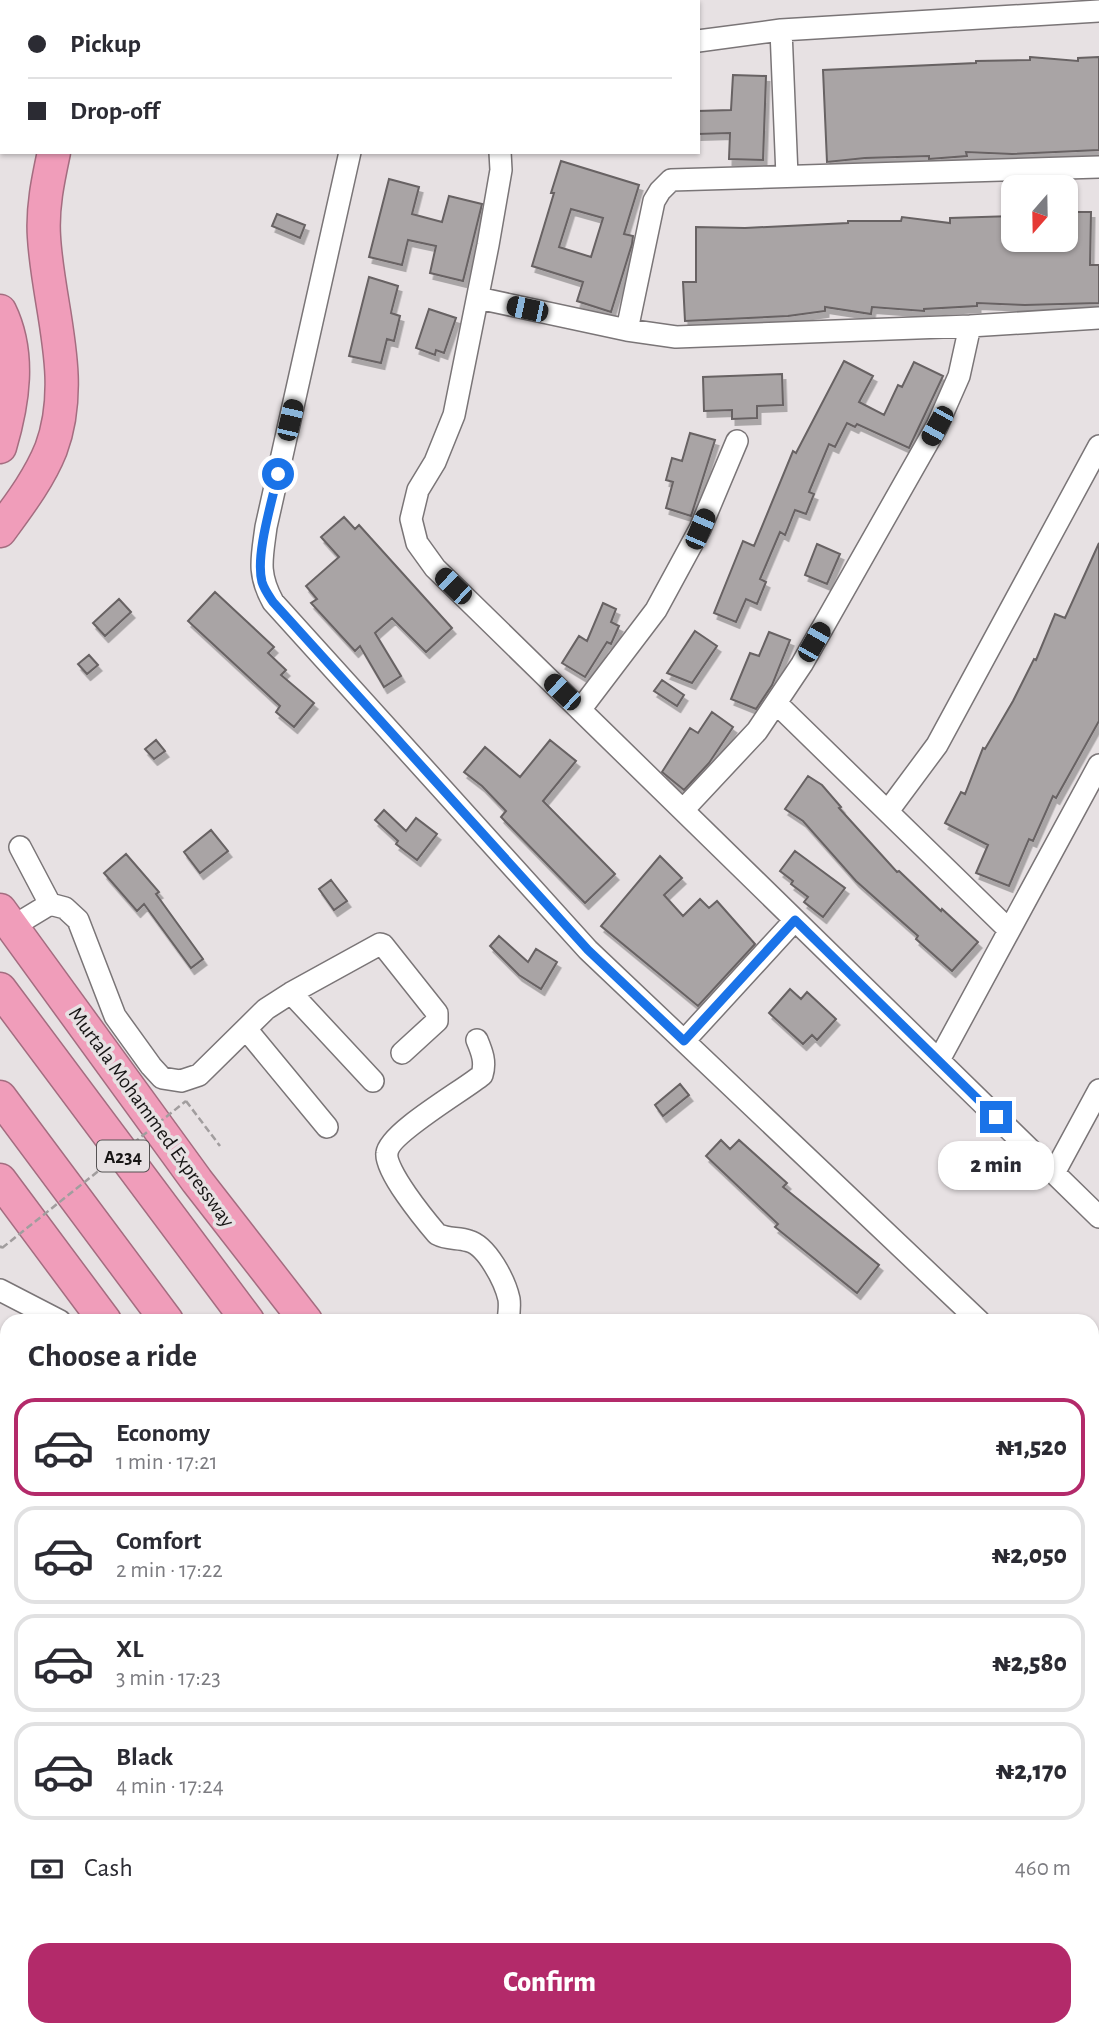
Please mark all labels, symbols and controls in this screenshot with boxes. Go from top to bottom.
text: Pickup [70,31,141,57]
text: Drop-off [70,98,159,124]
north arrow [1001,175,1078,252]
map controls [1001,175,1078,252]
car [505,294,550,324]
car [276,397,305,443]
car [918,403,957,449]
route start [262,458,294,490]
car [683,506,718,552]
car [431,564,476,608]
car [795,619,834,665]
car [540,670,585,714]
street label: Murtala Mohammed Expressway [65,1003,238,1231]
route end [980,1101,1012,1133]
road number: A234 [97,1140,149,1172]
callout: 2 min [938,1142,1054,1190]
text: 2 min [970,1154,1022,1177]
text: Choose a ride [28,1340,197,1372]
icon: car [32,1416,95,1479]
text: Economy [116,1420,210,1446]
text: ₦1,520 [996,1434,1067,1460]
text: 1 min · 17:21 [116,1451,218,1474]
icon: car [32,1524,95,1587]
text: Comfort [116,1528,201,1554]
text: ₦2,050 [992,1542,1067,1568]
text: 2 min · 17:22 [116,1559,223,1582]
icon: car [32,1632,95,1695]
text: XL [116,1636,143,1662]
text: ₦2,580 [992,1650,1067,1676]
text: 3 min · 17:23 [116,1667,221,1690]
icon: car [32,1740,95,1803]
text: Black [116,1744,173,1770]
text: ₦2,170 [996,1758,1067,1784]
text: 4 min · 17:24 [116,1775,224,1798]
icon: cash [28,1850,66,1888]
text: Cash [84,1855,133,1881]
text: 460 m [1015,1857,1071,1880]
button: Confirm [28,1943,1071,2023]

